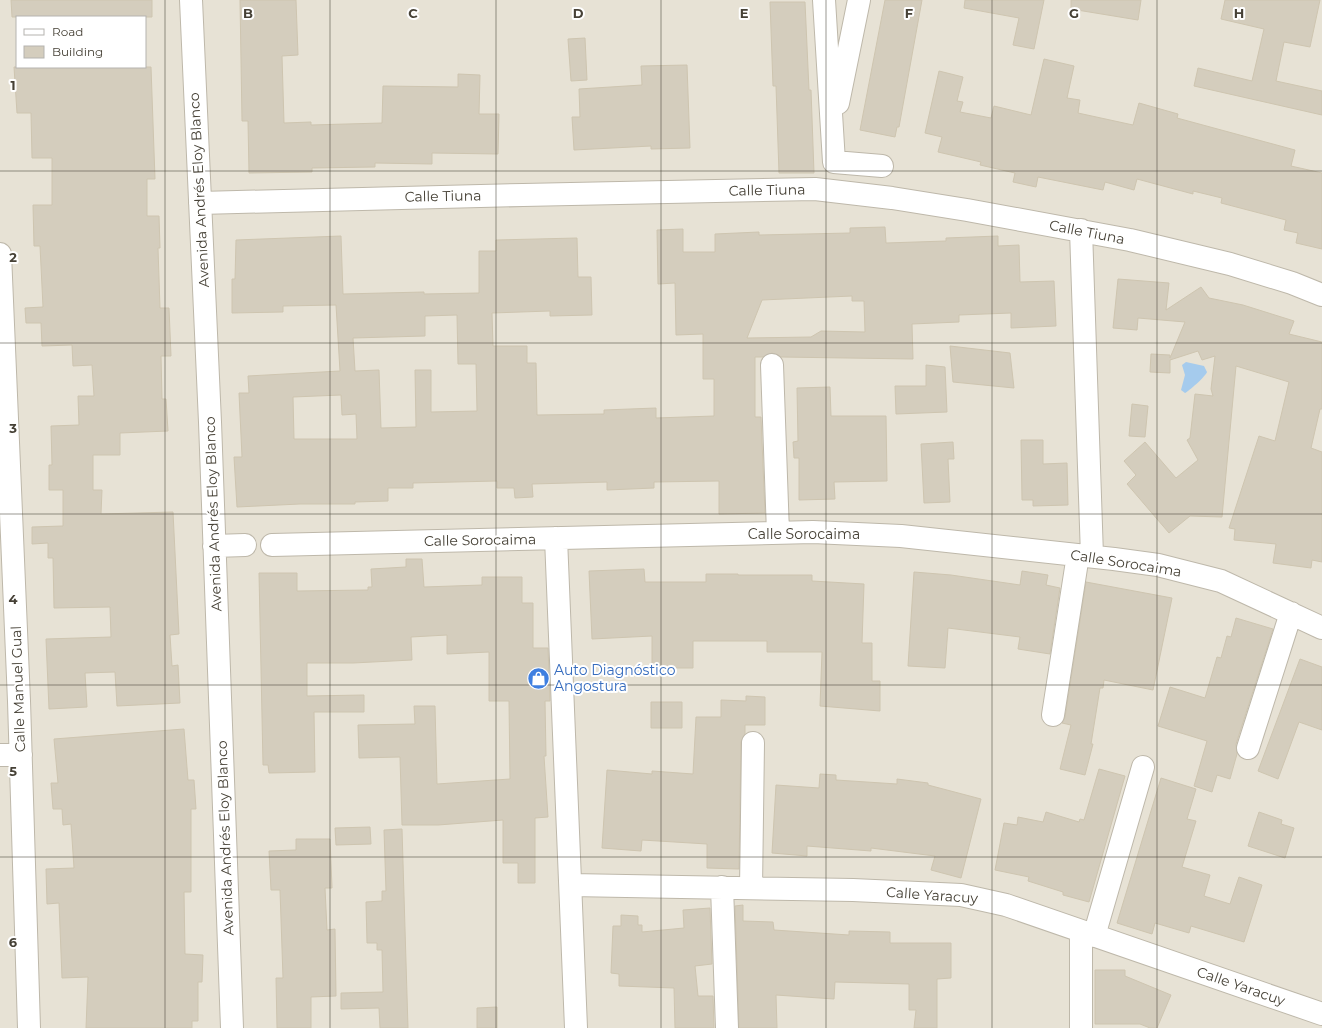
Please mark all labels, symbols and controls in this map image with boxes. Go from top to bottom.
text: B [243,5,253,21]
text: C [408,5,418,21]
text: D [573,5,584,21]
text: E [740,5,749,21]
text: F [905,5,913,21]
text: G [1069,5,1079,21]
text: H [1234,5,1244,21]
legend [16,16,146,68]
text: Road [52,24,83,39]
text: Building [52,44,103,59]
text: 1 [10,77,16,93]
street label: Avenida Andrés Eloy Blanco [185,92,213,288]
street label: Calle Tiuna [729,180,805,200]
street label: Calle Tiuna [405,186,481,206]
street label: Calle Tiuna [1048,216,1126,248]
text: 2 [9,249,17,265]
street label: Avenida Andrés Eloy Blanco [201,416,225,612]
text: 3 [8,420,17,436]
street label: Calle Sorocaima [748,525,860,543]
street label: Calle Sorocaima [424,530,536,550]
street label: Calle Sorocaima [1069,545,1183,581]
text: 4 [9,591,18,607]
street label: Calle Manuel Gual [7,626,29,752]
place label: Auto Diagnóstico Angostura [554,661,676,695]
shop icon: Auto Diagnóstico Angostura [526,665,552,691]
street label: Avenida Andrés Eloy Blanco [213,740,237,936]
text: 5 [9,763,17,779]
street label: Calle Yaracuy [885,883,979,907]
text: 6 [9,934,18,950]
street label: Calle Yaracuy [1195,962,1288,1010]

